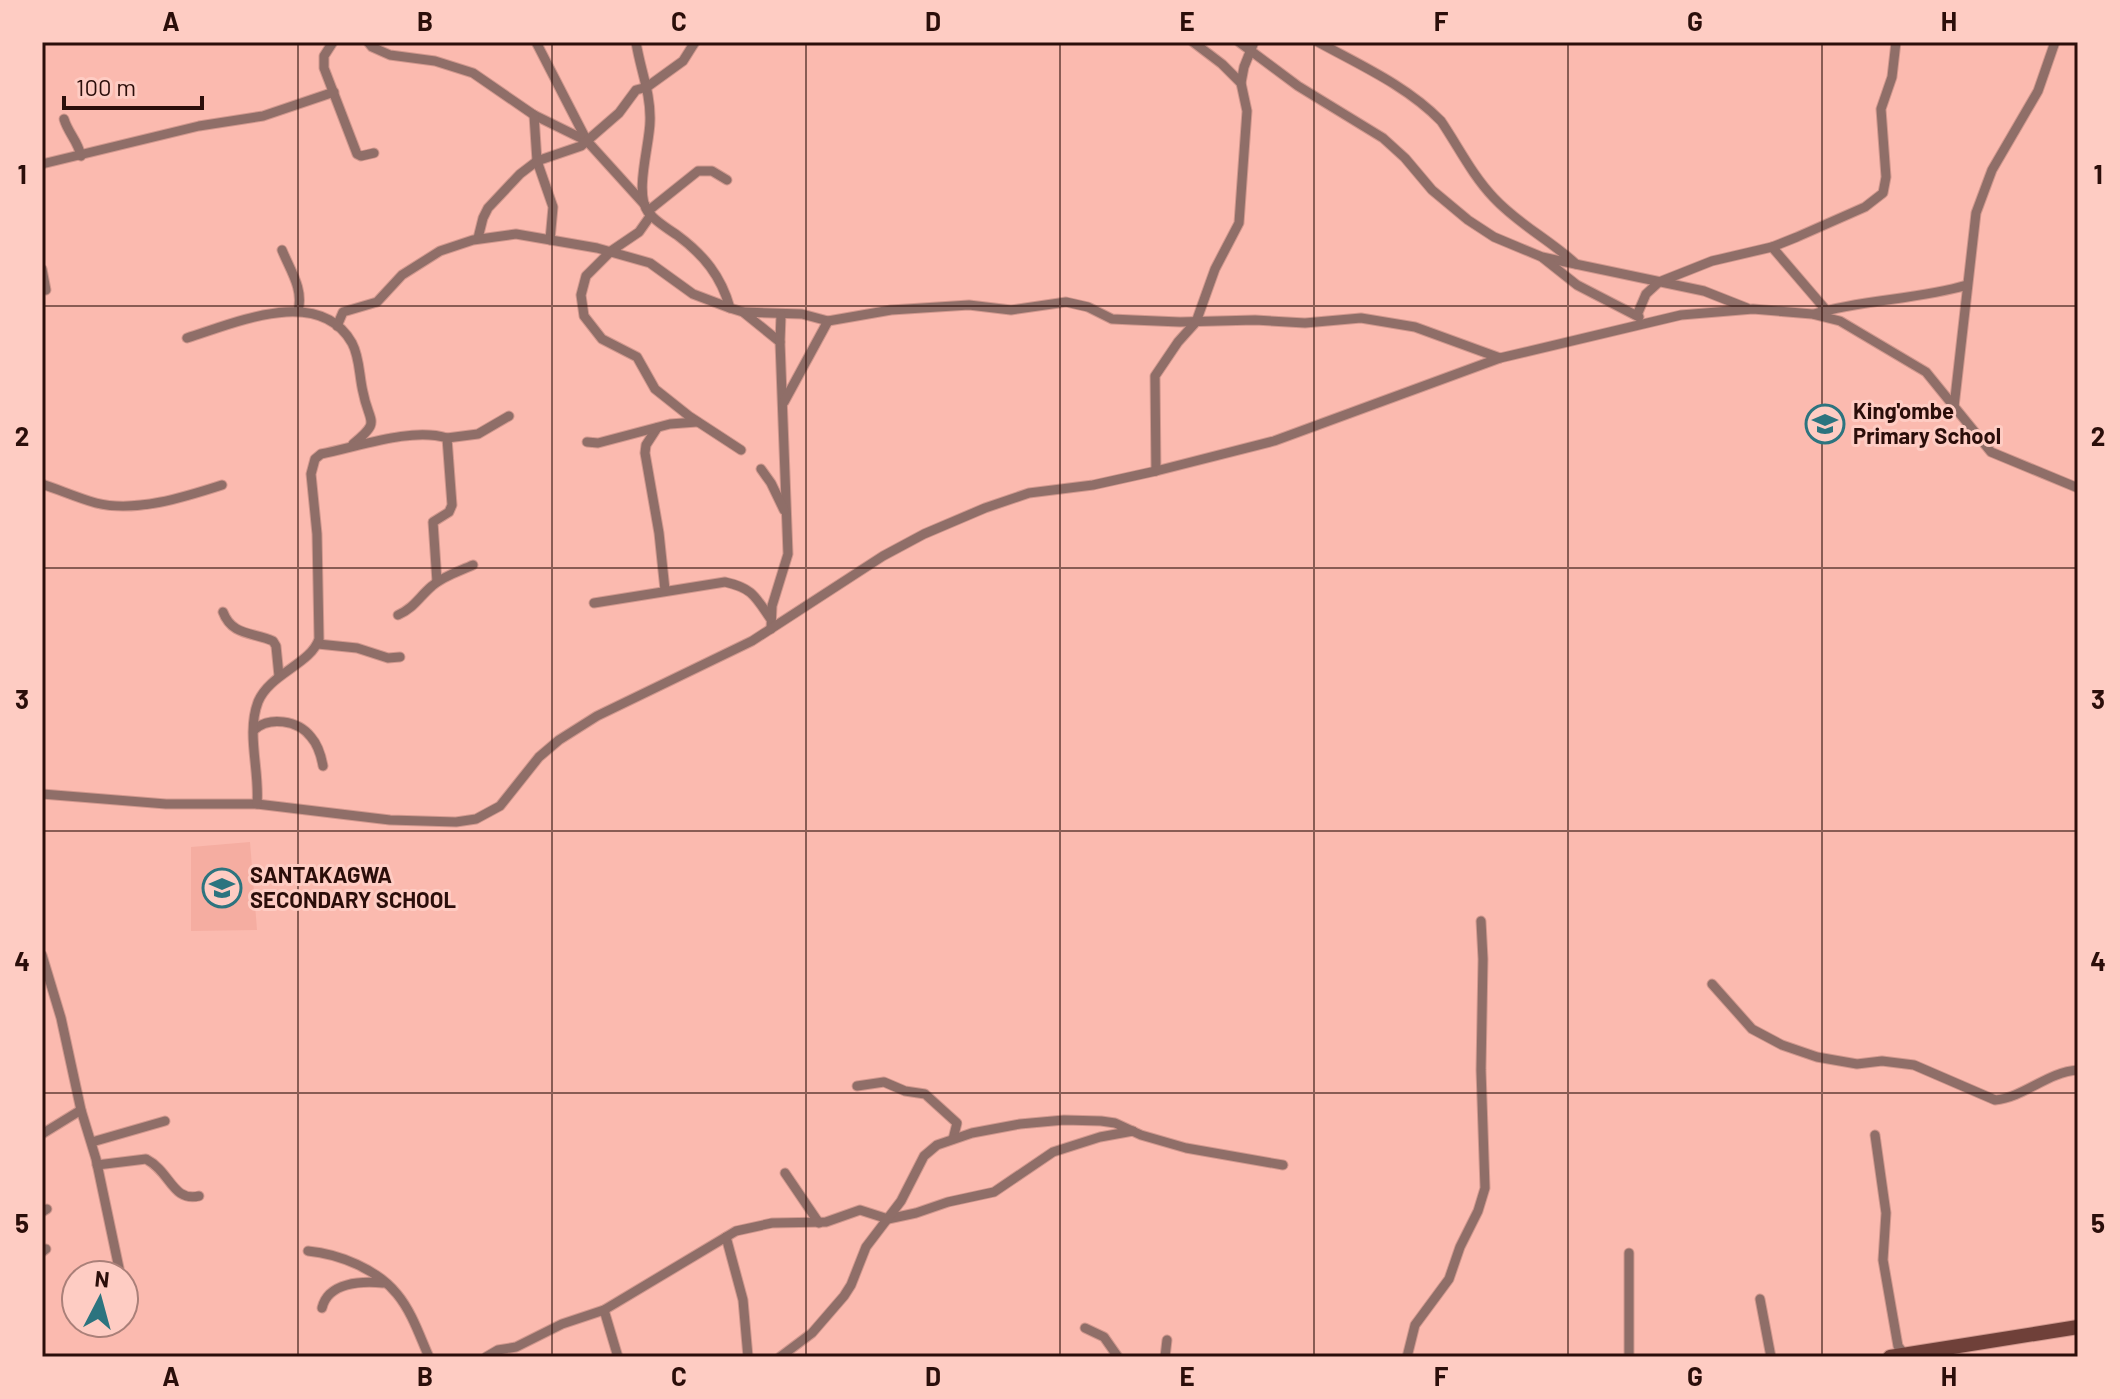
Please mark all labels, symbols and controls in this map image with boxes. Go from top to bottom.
text: A [162,5,180,36]
text: B [417,5,433,36]
text: C [671,5,687,36]
text: D [925,5,941,36]
text: E [1179,5,1195,36]
text: F [1434,5,1449,36]
text: G [1687,5,1703,36]
text: H [1941,5,1957,36]
scale bar [64,60,202,110]
text: 100 m [76,72,136,101]
text: 1 [17,158,27,189]
text: 1 [2093,158,2103,189]
place label: King'ombe Primary School [1853,397,2001,448]
school or university icon: King'ombe Primary School [1804,403,1846,445]
text: 2 [15,420,29,451]
text: 2 [2091,420,2105,451]
text: 3 [15,683,29,714]
text: 3 [2091,683,2105,714]
place label: SANTAKAGWA SECONDARY SCHOOL [250,861,456,912]
school or university icon: SANTAKAGWA SECONDARY SCHOOL [201,867,243,909]
text: 4 [14,945,30,976]
text: 4 [2090,945,2106,976]
text: 5 [15,1207,29,1238]
text: 5 [2091,1207,2105,1238]
north arrow [60,1259,140,1339]
text: N [94,1264,111,1292]
text: A [162,1360,180,1391]
text: B [417,1360,433,1391]
text: C [671,1360,687,1391]
text: D [925,1360,941,1391]
text: E [1179,1360,1195,1391]
text: F [1434,1360,1449,1391]
text: G [1687,1360,1703,1391]
text: H [1941,1360,1957,1391]

